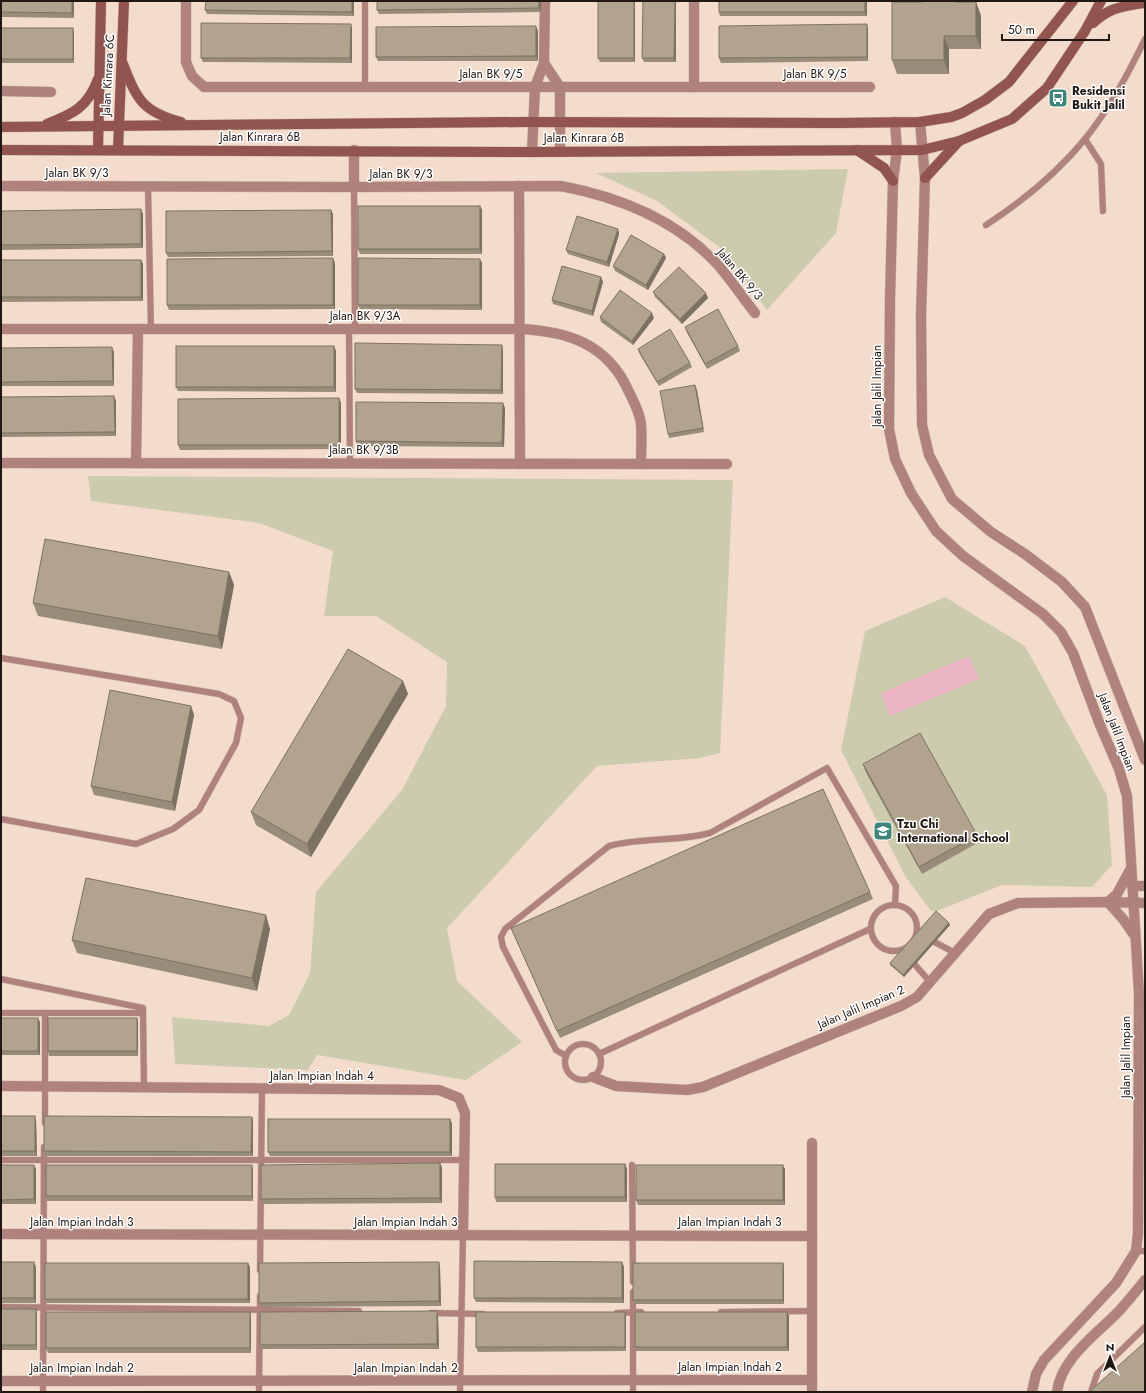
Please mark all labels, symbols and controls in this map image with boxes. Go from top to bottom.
scale bar [1002,16,1109,42]
text: 50 m [1008,21,1035,39]
street label: Jalan Kinrara 6C [97,34,119,118]
street label: Jalan BK 9/5 [457,65,523,83]
street label: Jalan BK 9/5 [781,65,847,83]
place label: Residensi Bukit Jalil [1072,82,1125,114]
bus stop icon: Residensi Bukit Jalil [1047,87,1069,109]
street label: Jalan Kinrara 6B [218,128,300,146]
street label: Jalan Kinrara 6B [542,129,624,147]
street label: Jalan BK 9/3 [44,164,109,182]
street label: Jalan BK 9/3 [368,165,433,183]
street label: Jalan BK 9/3 [712,243,767,304]
street label: Jalan BK 9/3A [328,307,400,325]
street label: Jalan Jalil Impian [868,345,886,429]
street label: Jalan BK 9/3B [327,441,399,459]
street label: Jalan Jalil Impian [1093,688,1140,774]
place label: Tzu Chi International School [897,815,1009,847]
school or university icon: Tzu Chi International School [872,820,894,842]
street label: Jalan Jalil Impian 2 [813,981,907,1034]
street label: Jalan Jalil Impian [1117,1016,1135,1100]
street label: Jalan Impian Indah 4 [268,1067,374,1085]
street label: Jalan Impian Indah 3 [28,1213,134,1231]
street label: Jalan Impian Indah 3 [352,1213,458,1231]
street label: Jalan Impian Indah 3 [676,1213,782,1231]
north arrow [1090,1337,1130,1377]
text: N [1106,1339,1114,1355]
street label: Jalan Impian Indah 2 [676,1358,782,1376]
street label: Jalan Impian Indah 2 [28,1359,134,1377]
street label: Jalan Impian Indah 2 [352,1359,458,1377]

